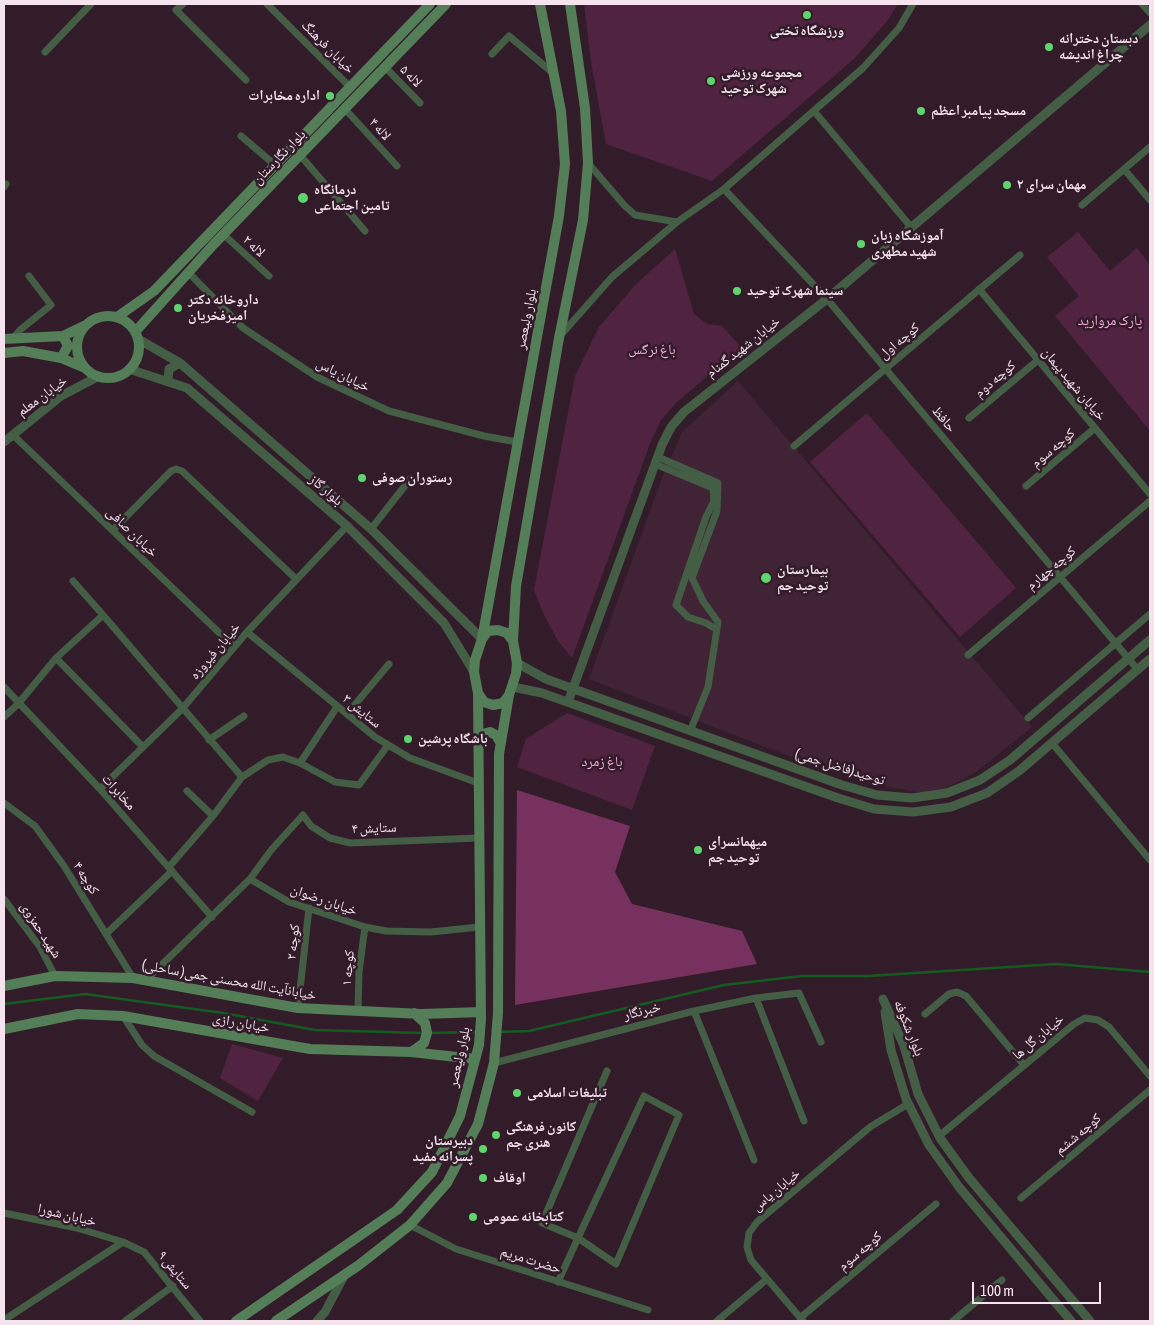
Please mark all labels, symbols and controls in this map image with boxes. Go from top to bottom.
marker: ورزشگاه تختی [801,9,813,21]
street label: خیابان فرهنگ [298,17,358,77]
place label: ورزشگاه تختی [770,23,844,39]
place label: دبستان دخترانه چراغ اندیشه [1059,31,1138,64]
marker: دبستان دخترانه چراغ اندیشه [1043,41,1055,53]
street label: لاله ۵ [396,61,426,91]
place label: مجموعه ورزشی شهرک توحید [721,65,802,98]
marker: مجموعه ورزشی شهرک توحید [705,75,717,87]
place label: اداره مخابرات [248,88,320,104]
marker: اداره مخابرات [324,90,336,102]
place label: مسجد پیامبر اعظم [931,103,1026,119]
marker: مسجد پیامبر اعظم [915,105,927,117]
street label: لاله ۴ [365,114,395,144]
street label: بلوار نگارستان [249,126,309,188]
place label: مهمان سرای ۲ [1017,177,1086,193]
marker: مهمان سرای ۲ [1001,179,1013,191]
place label: درمانگاه تامین اجتماعی [314,182,390,214]
marker: درمانگاه تامین اجتماعی [296,191,310,205]
place label: آموزشگاه زبان شهید مطهری [871,228,944,260]
street label: لاله ۲ [239,231,269,261]
marker: آموزشگاه زبان شهید مطهری [855,238,867,250]
place label: سینما شهرک توحید [747,283,843,299]
marker: سینما شهرک توحید [731,285,743,297]
street label: بلوار ولیعصر [512,287,540,351]
place label: داروخانه دکتر امیرفخریان [188,292,259,324]
marker: داروخانه دکتر امیرفخریان [172,302,184,314]
street label: خیابان شهید گمنام [703,313,783,381]
park label: پارک مروارید [1078,313,1142,329]
street label: کوچه اول [875,319,923,363]
park label: باغ نرگس [628,342,676,358]
street label: خیابان شهید پیمان [1038,344,1110,424]
street label: خیابان یاس [313,355,373,395]
street label: کوچه دوم [971,357,1019,401]
street label: خیابان معلم [14,372,70,420]
street label: حافظ [928,402,960,436]
street label: کوچه سوم [1028,425,1078,471]
place label: رستوران صوفی [372,470,452,486]
street label: بلوار گاز [306,471,346,509]
marker: رستوران صوفی [356,472,368,484]
street label: خیابان صافی [103,503,161,561]
street label: کوچه چهارم [1023,542,1079,594]
place label: بیمارستان توحید جم [777,562,828,594]
marker: بیمارستان توحید جم [759,571,773,585]
street label: خیابان فیروزه [186,619,244,683]
street label: ستایش ۳ [339,690,385,732]
place label: باشگاه پرشین [418,731,488,747]
marker: باشگاه پرشین [402,733,414,745]
street label: توحید(فاضل جمی) [793,745,887,789]
park label: باغ زمرد [581,754,623,770]
street label: مخابرات [98,770,140,814]
street label: ستایش ۴ [351,819,397,837]
place label: میهمانسرای توحید جم [708,834,767,866]
marker: میهمانسرای توحید جم [692,844,704,856]
street label: کوچه ۴ [69,858,103,898]
street label: خیابان رضوان [288,881,360,919]
street label: شهید حمزوی [17,899,65,961]
street label: کوچه ۲ [283,923,303,961]
street label: کوچه ۱ [338,949,358,987]
street label: خیابانآیت الله محسنی جمی( ساحلی) [141,956,317,1004]
street label: خبرنگار [622,998,662,1024]
street label: بلوار شکوفه [890,998,928,1058]
street label: خیابان رازی [211,1010,271,1036]
street label: خیابان گل ها [1009,1011,1067,1063]
street label: بلوار ولیعصر [444,1025,474,1089]
place label: تبلیغات اسلامی [527,1085,607,1101]
marker: تبلیغات اسلامی [511,1087,523,1099]
street label: کوچه ششم [1051,1110,1105,1158]
place label: کانون فرهنگی هنری جم [506,1119,576,1152]
marker: کانون فرهنگی هنری جم [490,1129,502,1141]
place label: دبیرستان پسرانه مفید [412,1133,473,1166]
marker: دبیرستان پسرانه مفید [477,1143,489,1155]
street label: خیابان یاس [749,1165,803,1215]
place label: اوقاف [493,1170,526,1186]
marker: اوقاف [477,1172,489,1184]
street label: خیابان شورا [36,1200,98,1230]
place label: کتابخانه عمومی [483,1209,564,1225]
marker: کتابخانه عمومی [467,1211,479,1223]
street label: کوچه سوم [835,1228,885,1274]
street label: حضرت مریم [499,1243,563,1277]
street label: ستایش ۹ [154,1247,196,1293]
scale bar [974,1272,1103,1304]
text: 100 m [980,1282,1014,1299]

